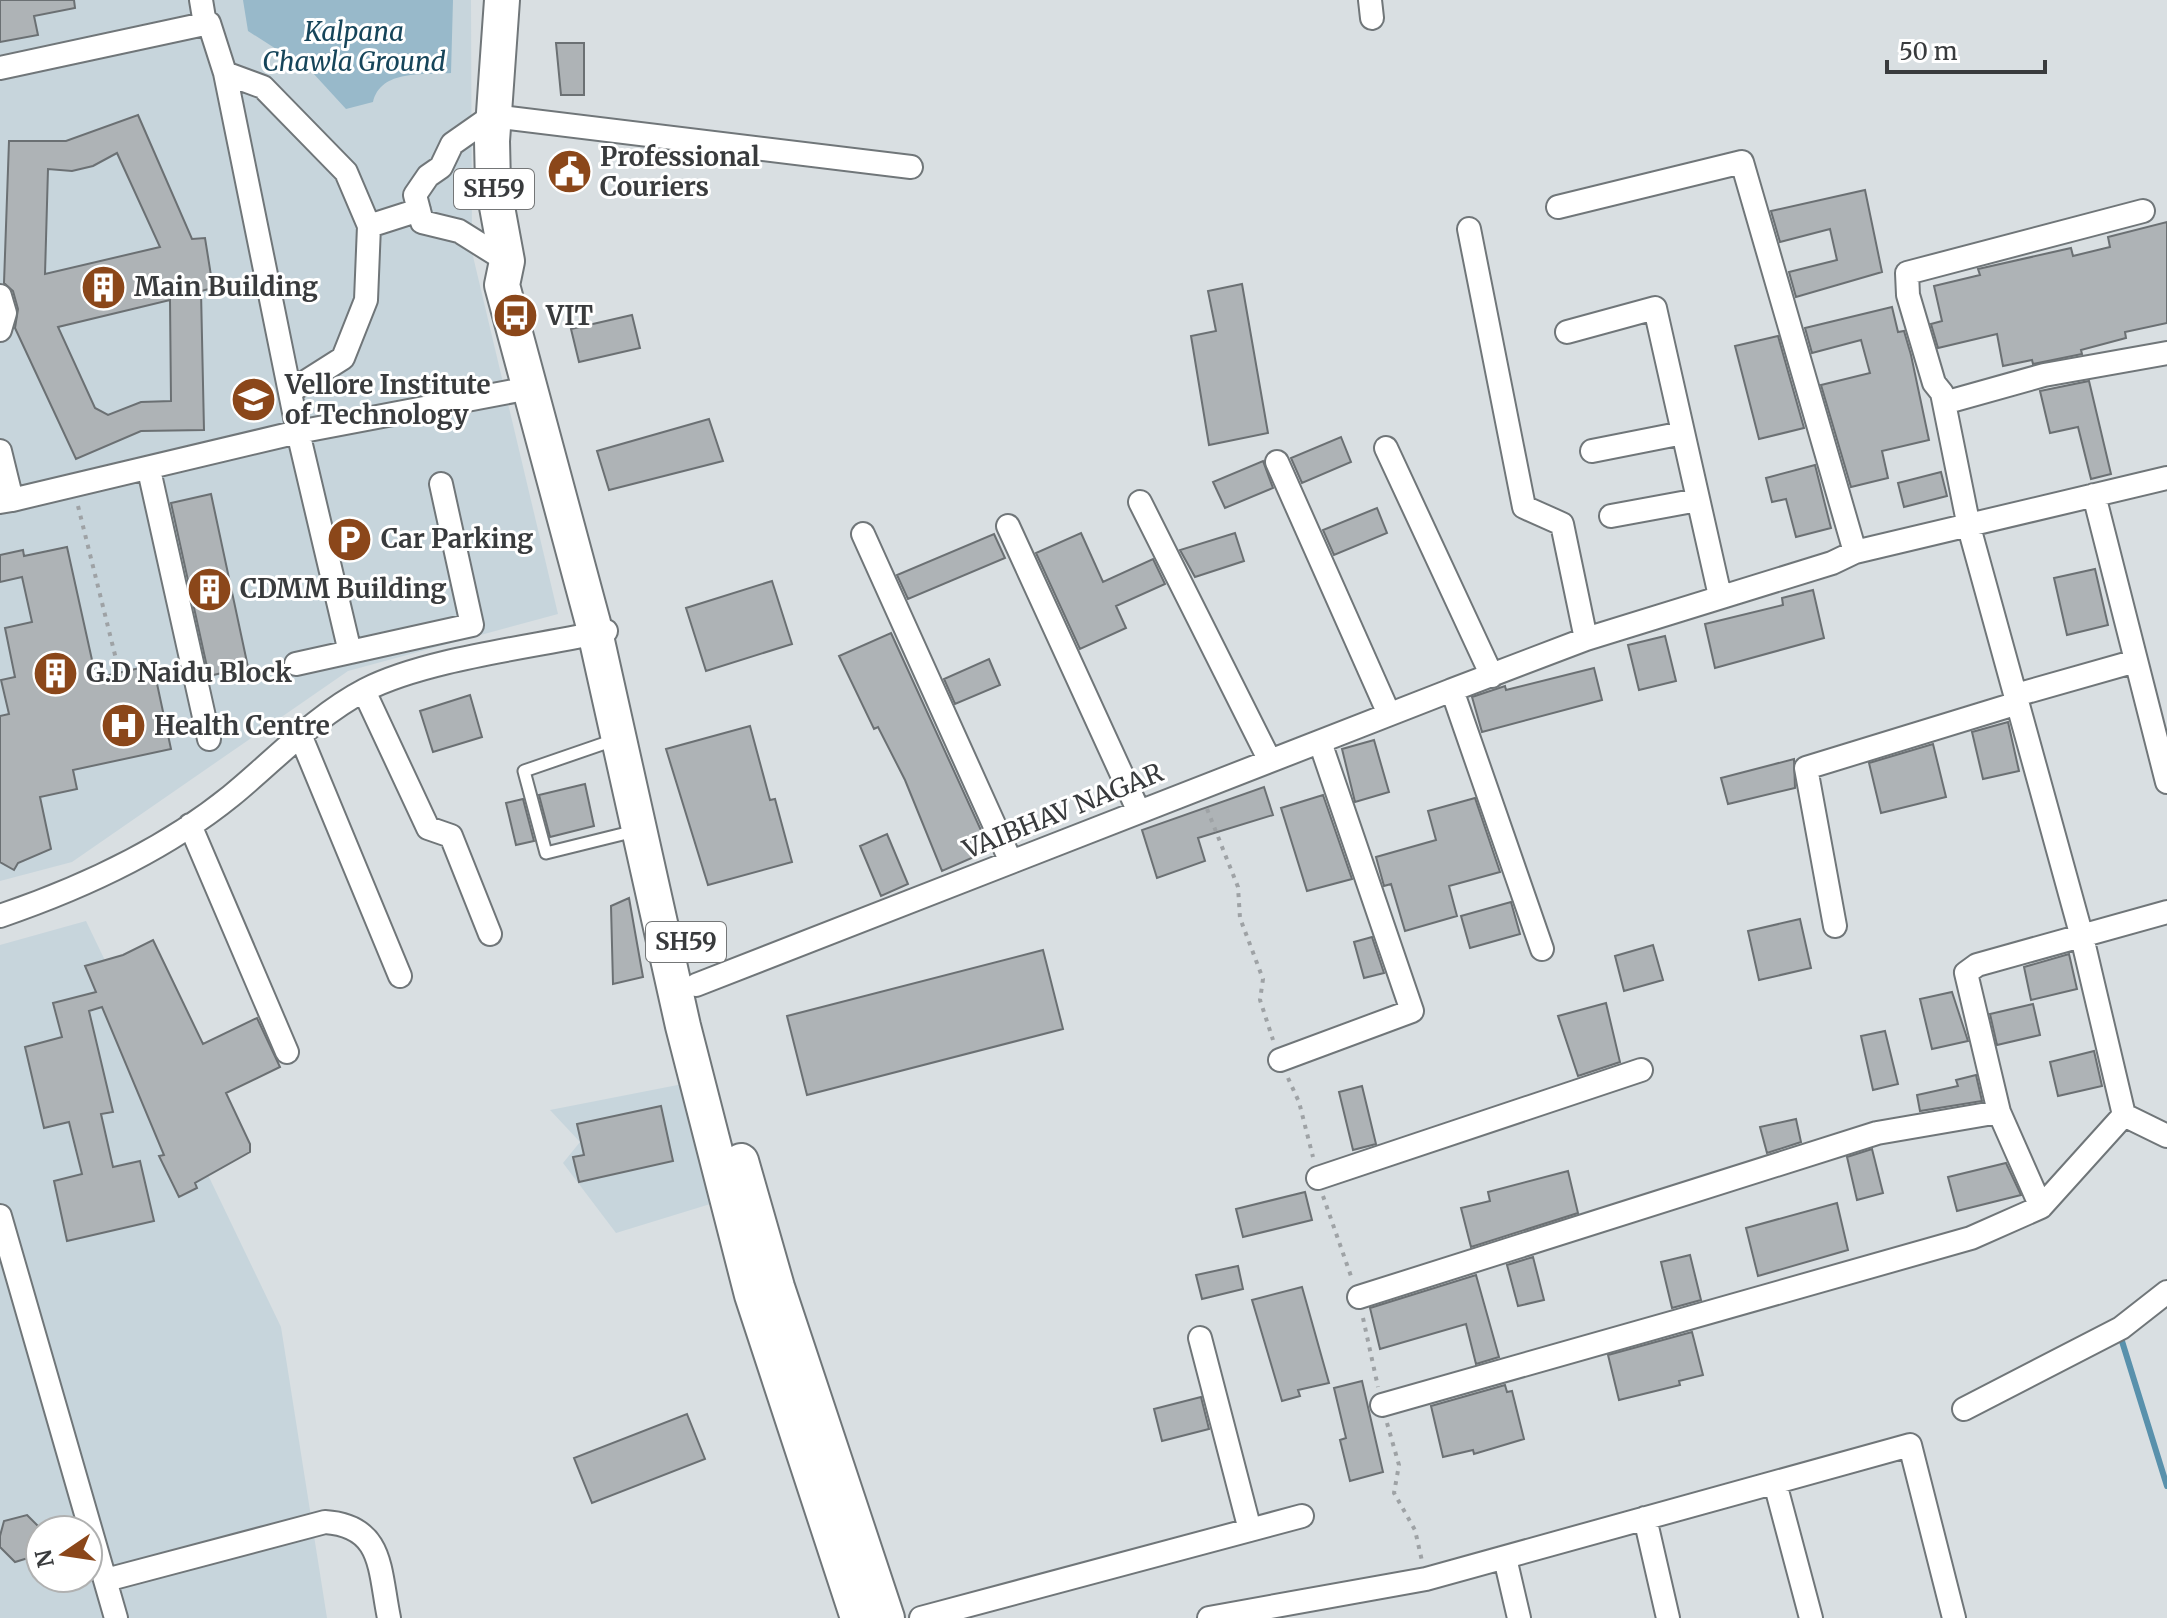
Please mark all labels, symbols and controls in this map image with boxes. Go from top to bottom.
park label: Kalpana Chawla Ground [262,15,446,78]
scale bar [1887,24,2045,74]
text: 50 m [1899,36,1958,67]
place label: Professional Couriers [600,140,760,203]
public building icon: Professional Couriers [545,148,593,196]
road number: SH59 [454,169,534,209]
building icon: Main Building [79,263,127,311]
place label: Main Building [134,270,318,303]
bus stop icon: VIT [491,292,539,340]
place label: VIT [545,299,593,332]
place label: Vellore Institute of Technology [284,368,491,431]
school or university icon: Vellore Institute of Technology [230,376,278,424]
parking icon: Car Parking [326,515,374,563]
place label: Car Parking [381,522,533,555]
building icon: CDMM Building [185,565,233,613]
place label: CDMM Building [240,572,446,605]
building icon: G.D Naidu Block [31,649,79,697]
place label: G.D Naidu Block [86,656,292,689]
hospital icon: Health Centre [99,702,147,750]
place label: Health Centre [154,709,330,742]
street label: VAIBHAV NAGAR [957,755,1168,866]
road number: SH59 [646,922,726,962]
north arrow [24,1514,104,1594]
text: N [29,1546,60,1570]

